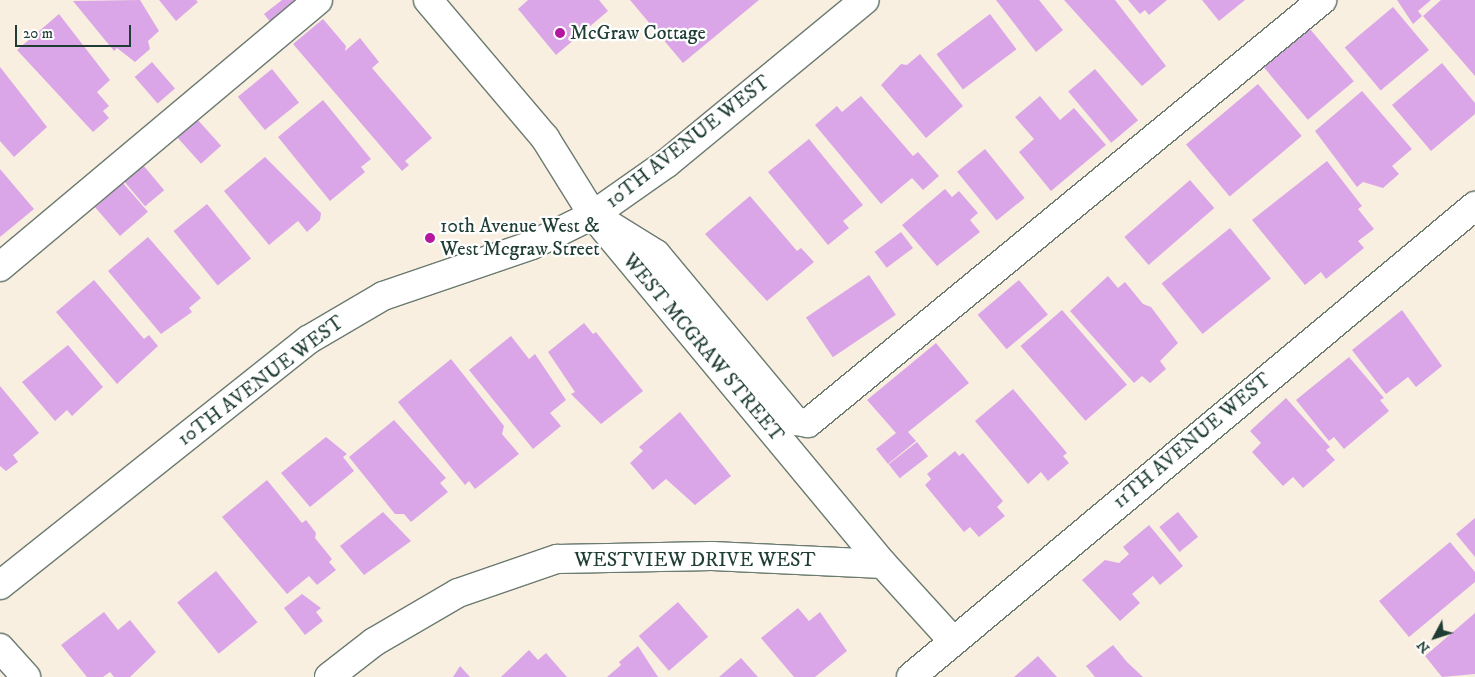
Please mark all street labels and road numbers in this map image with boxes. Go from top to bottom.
street label: 10TH AVENUE WEST [601,70,775,214]
street label: WEST MCGRAW STREET [617,249,789,447]
street label: 10TH AVENUE WEST [173,311,349,451]
street label: 11TH AVENUE WEST [1108,368,1276,514]
street label: WESTVIEW DRIVE WEST [574,548,816,572]

